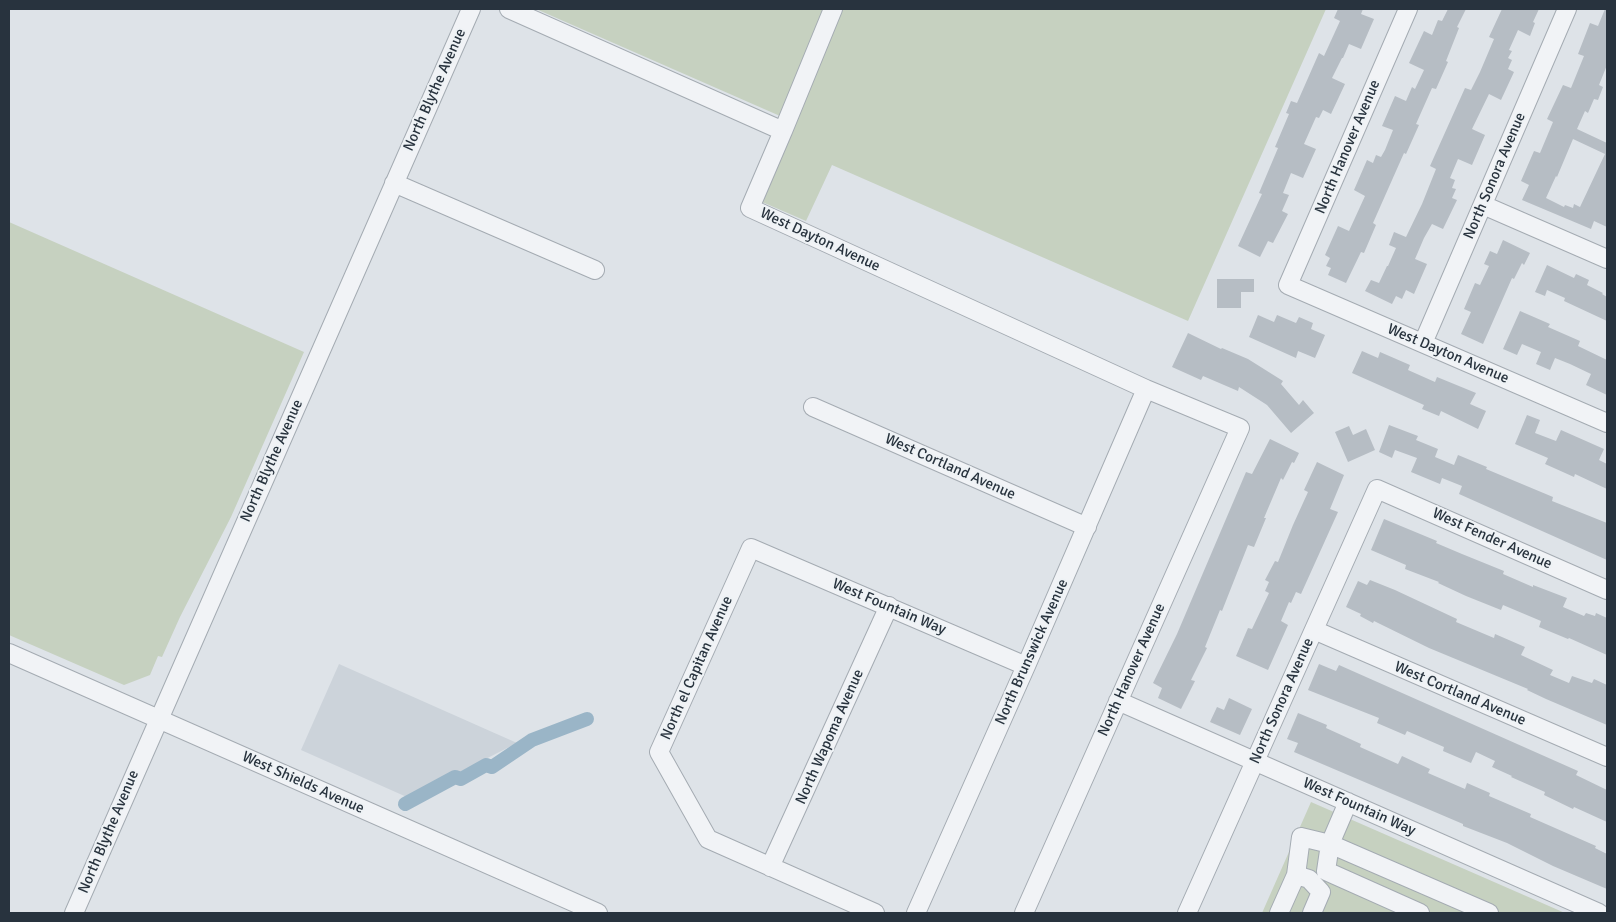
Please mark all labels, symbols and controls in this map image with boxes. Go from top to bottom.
street label: North Blythe Avenue [400,26,470,154]
street label: North Hanover Avenue [1312,77,1384,217]
street label: North Sonora Avenue [1460,110,1530,242]
street label: West Dayton Avenue [757,204,883,276]
street label: West Dayton Avenue [1385,320,1511,388]
street label: North Blythe Avenue [237,397,307,525]
street label: West Cortland Avenue [882,430,1018,504]
street label: West Fender Avenue [1429,505,1555,573]
street label: West Fountain Way [830,575,948,639]
street label: North Brunswick Avenue [992,576,1072,728]
street label: North el Capitan Avenue [657,593,737,743]
street label: North Hanover Avenue [1094,601,1170,739]
street label: North Sonora Avenue [1246,635,1318,767]
street label: West Cortland Avenue [1392,658,1528,730]
street label: North Wapoma Avenue [792,667,868,807]
street label: West Shields Avenue [239,748,367,818]
street label: North Blythe Avenue [75,768,143,896]
street label: West Fountain Way [1300,774,1418,840]

